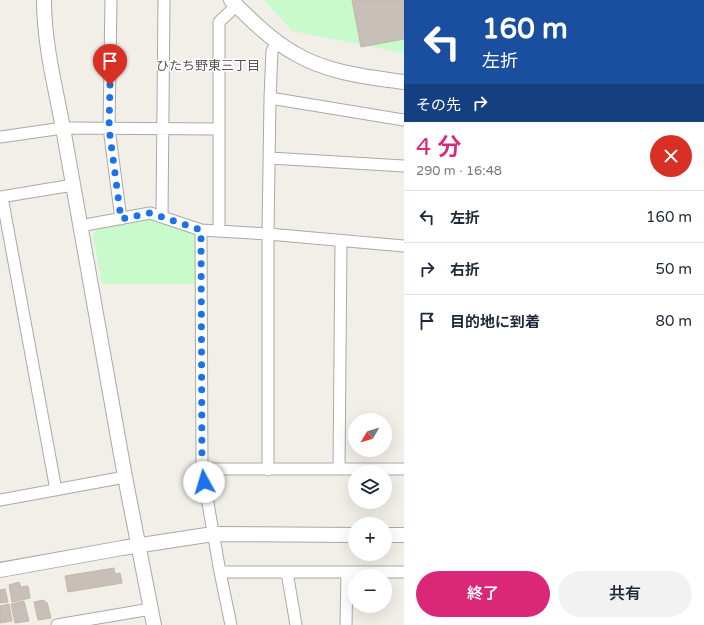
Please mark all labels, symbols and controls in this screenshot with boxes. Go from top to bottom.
text: 160 m [482,12,568,46]
icon: left [416,16,468,68]
pin [93,44,127,85]
icon: arrive [99,50,121,72]
text: 左折 [482,50,518,72]
district label: ひたち野東三丁目 [156,58,260,74]
icon: right [469,92,491,114]
text: その先 [416,96,461,114]
text: 4 分 [416,133,461,162]
button: close [650,135,692,177]
text: 290 m · 16:48 [416,163,502,179]
icon: left [416,206,438,228]
text: 160 m [646,208,692,226]
text: 左折 [450,209,480,227]
icon: right [416,258,438,280]
text: 50 m [655,260,692,278]
text: 右折 [450,261,480,279]
icon: arrive [416,310,438,332]
text: 80 m [655,312,692,330]
text: 目的地に到着 [450,313,540,331]
north arrow [348,413,392,457]
map controls [348,413,392,613]
position arrow [183,461,225,503]
button: layers [348,465,392,509]
button: + [348,517,392,561]
button: − [348,569,392,613]
button: 終了 [416,571,550,617]
button: 共有 [558,571,692,617]

